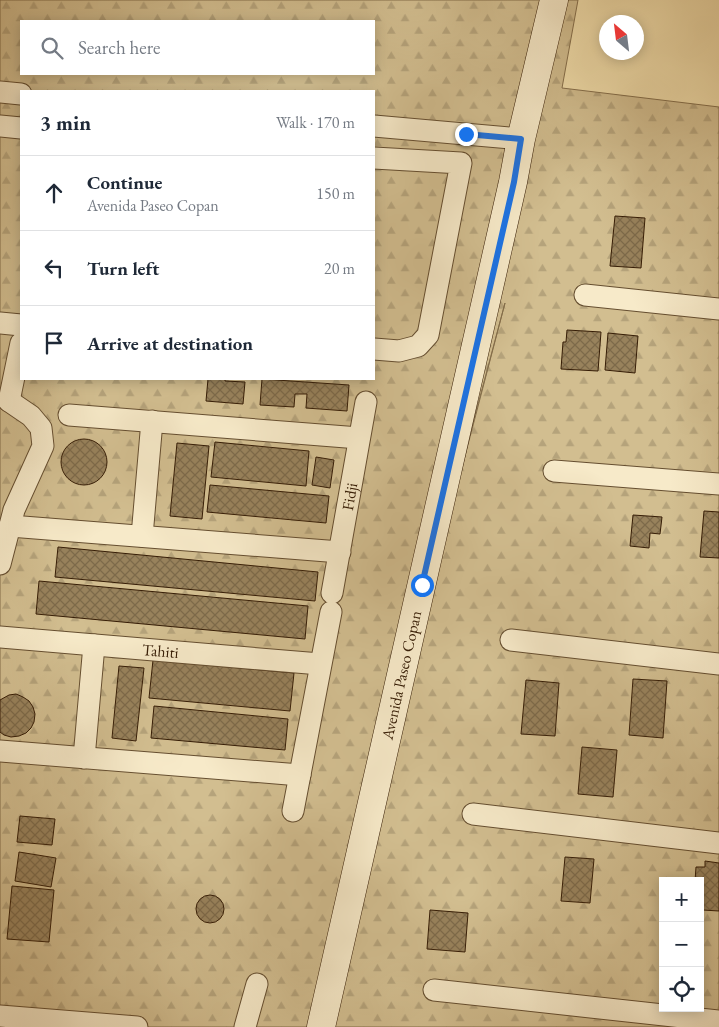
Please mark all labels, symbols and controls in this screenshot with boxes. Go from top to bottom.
north arrow [599,15,644,60]
search box [20,20,375,75]
icon: search [38,34,66,62]
text: Search here [78,35,160,60]
text: 3 min [40,109,91,136]
text: Walk · 170 m [276,112,355,133]
route end [455,123,478,146]
text: Continue [87,170,162,195]
icon: ahead [40,179,68,207]
text: 150 m [316,183,355,204]
text: Avenida Paseo Copan [87,195,219,216]
icon: left [40,254,68,282]
text: Turn left [87,256,159,281]
text: 20 m [324,258,355,279]
icon: arrive [40,329,68,357]
text: Arrive at destination [87,331,253,356]
street label: Fidji [337,481,362,512]
route start [411,574,434,597]
street label: Avenida Paseo Copan [376,608,426,743]
street label: Tahiti [141,639,180,663]
map controls [659,877,704,1012]
button: + [659,877,704,922]
button: − [659,922,704,967]
button: locate [659,967,704,1012]

